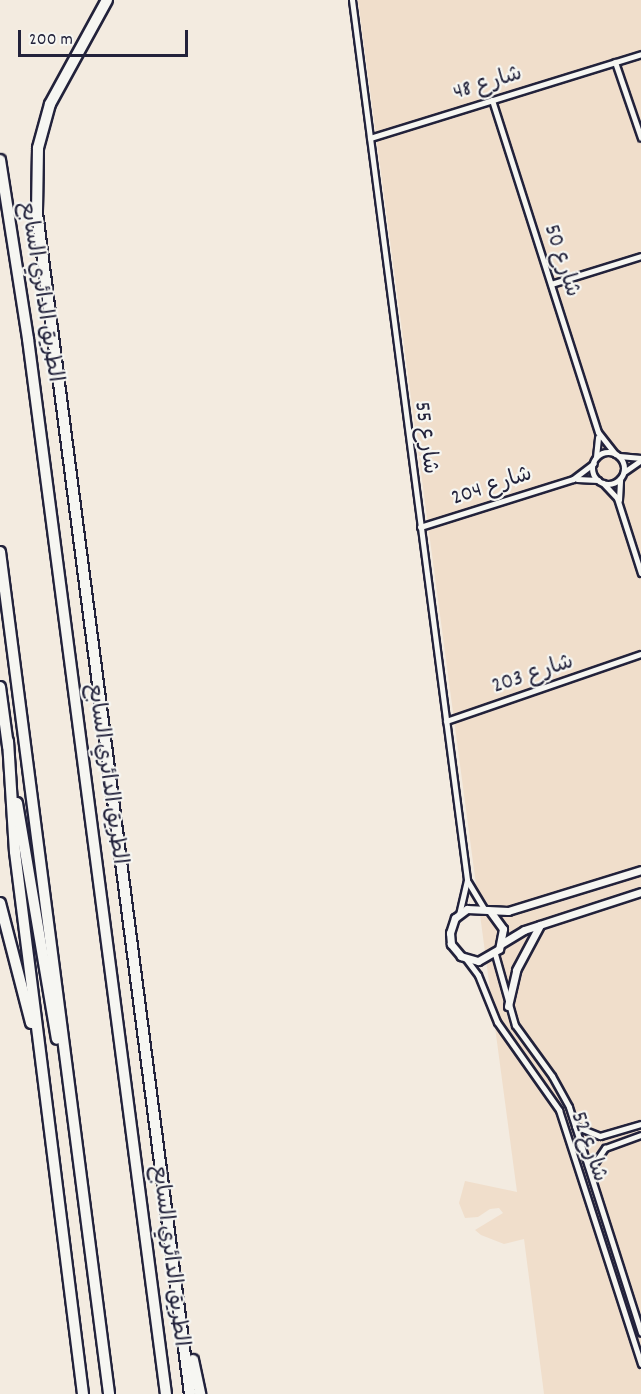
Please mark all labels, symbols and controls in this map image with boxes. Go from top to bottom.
scale bar [21,18,190,56]
text: 200 m [29,28,73,53]
street label: شارع 48 [450,61,526,107]
street label: الطريق الدائري السابع [13,200,67,384]
street label: شارع 50 [537,221,585,301]
street label: شارع 55 [407,400,443,476]
street label: شارع 204 [448,462,536,512]
street label: شارع 203 [489,649,577,701]
street label: الطريق الدائري السابع [80,682,132,866]
street label: شارع 52 [564,1108,612,1186]
street label: الطريق الدائري السابع [145,1164,193,1348]

